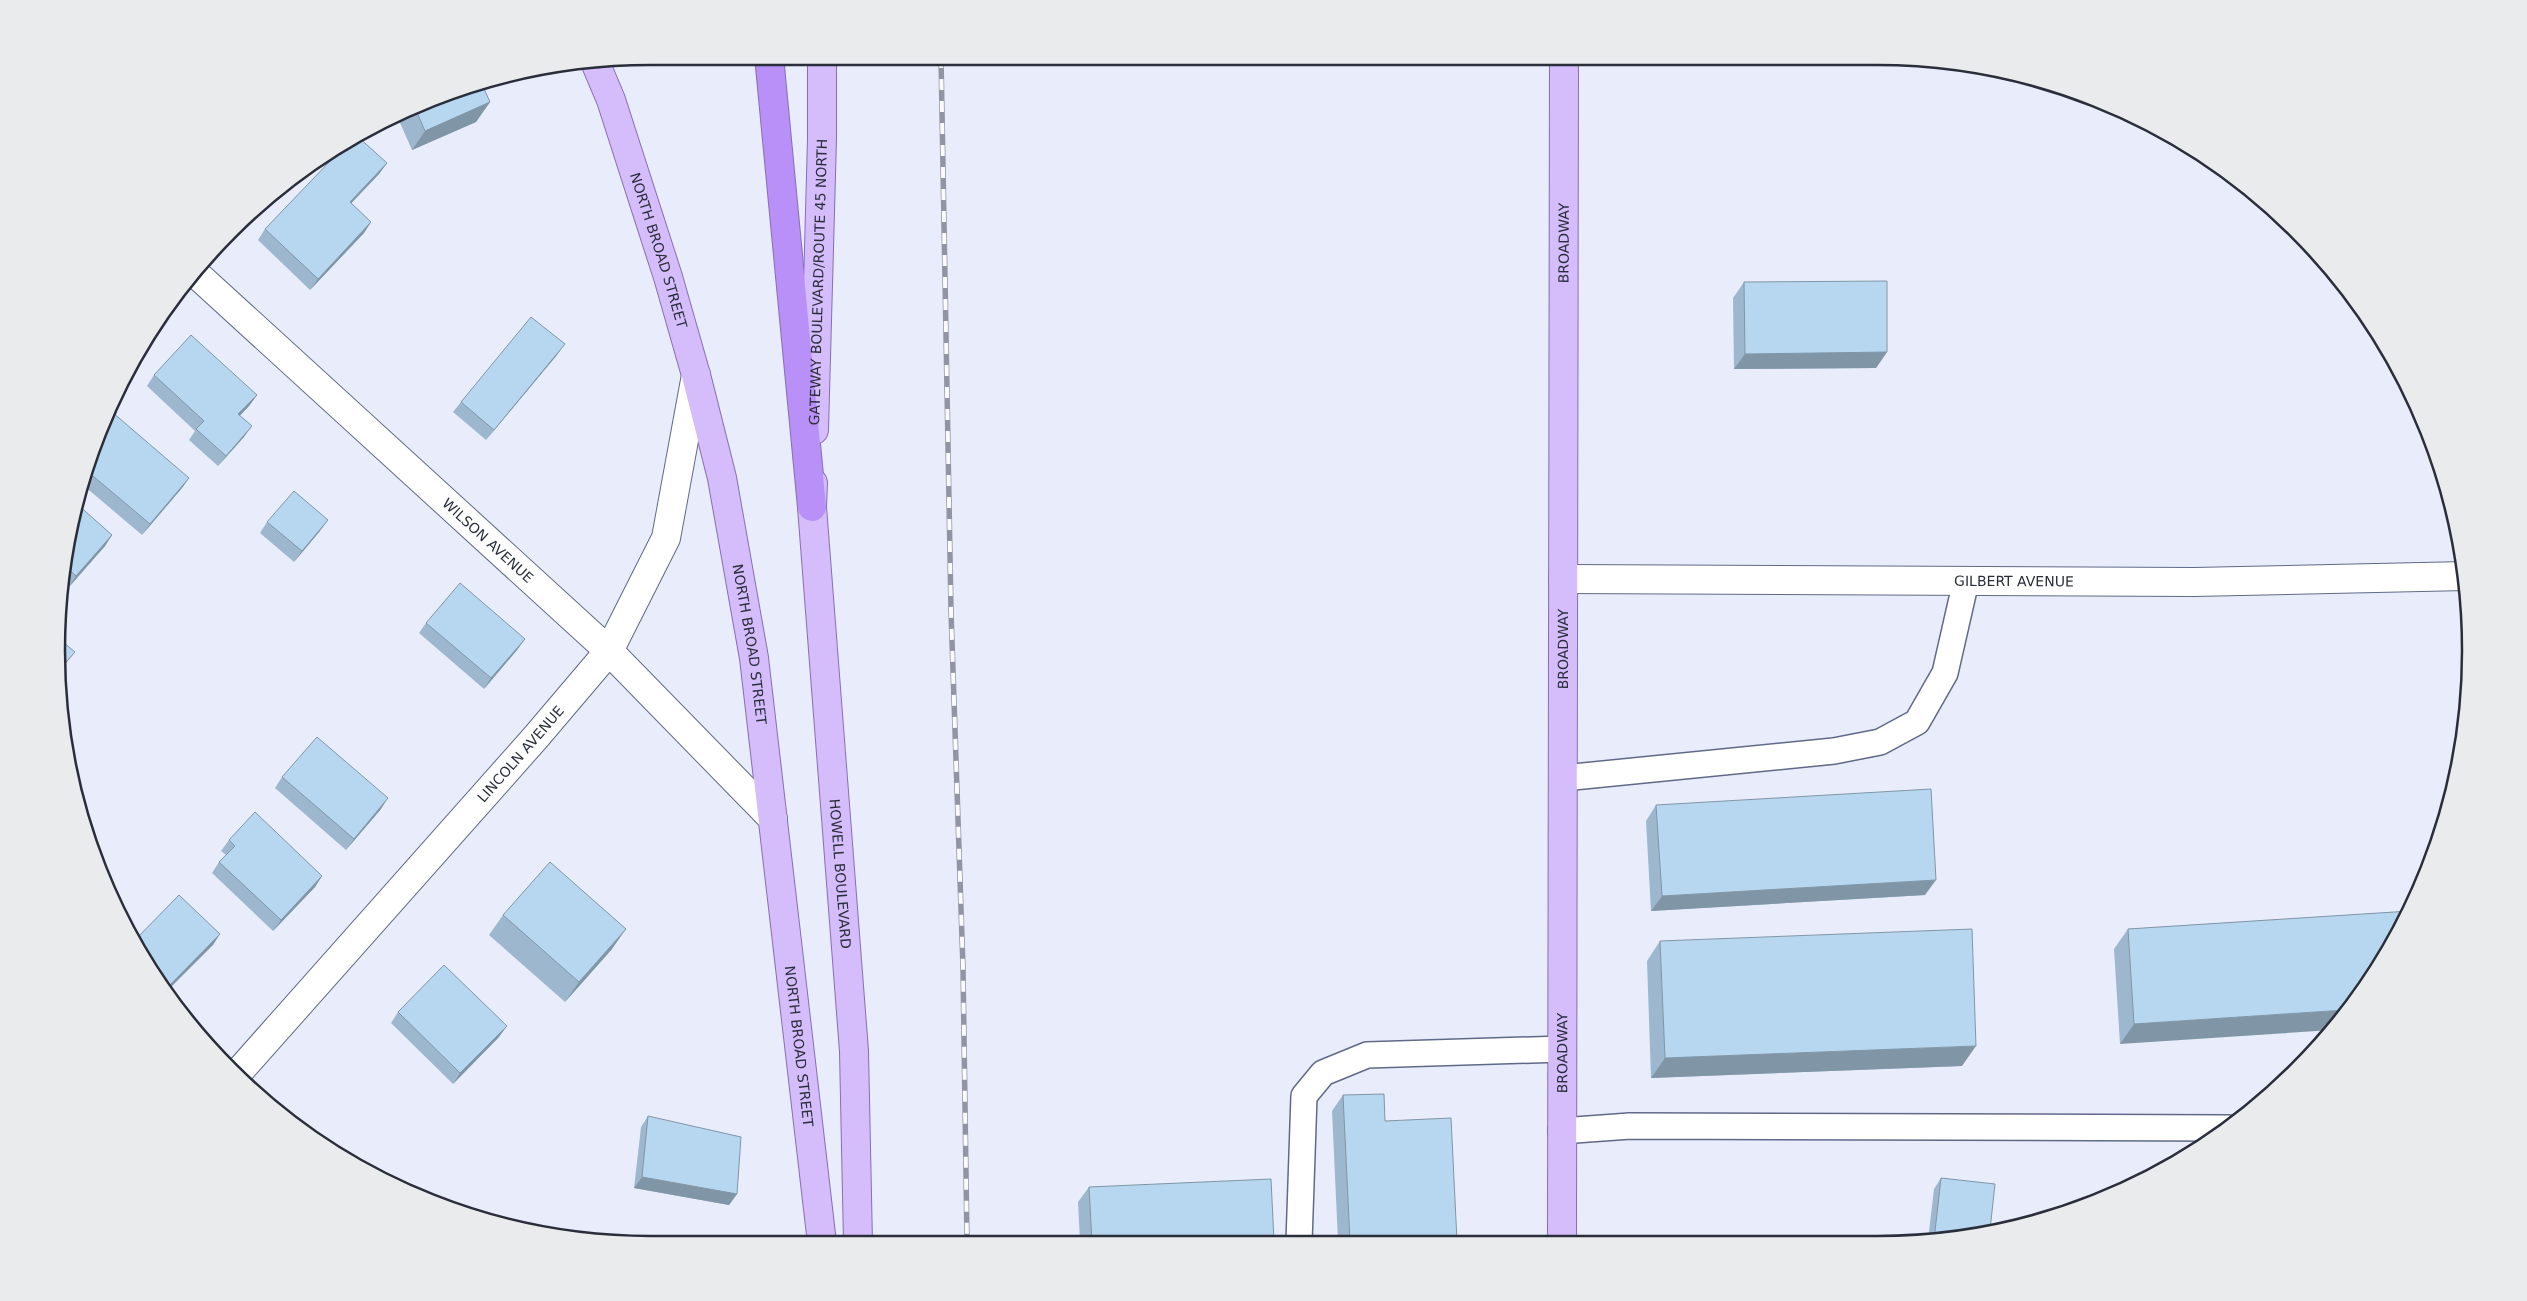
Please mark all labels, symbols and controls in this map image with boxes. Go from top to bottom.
street label: GATEWAY BOULEVARD/ROUTE 45 NORTH [806,139,830,426]
street label: NORTH BROAD STREET [627,171,690,330]
street label: BROADWAY [1556,202,1572,283]
street label: WILSON AVENUE [439,495,537,586]
street label: NORTH BROAD STREET [729,563,770,726]
street label: GILBERT AVENUE [1954,573,2074,589]
street label: BROADWAY [1555,608,1571,689]
street label: LINCOLN AVENUE [474,703,567,805]
street label: HOWELL BOULEVARD [827,798,854,949]
street label: NORTH BROAD STREET [782,965,816,1128]
street label: BROADWAY [1554,1012,1570,1093]

